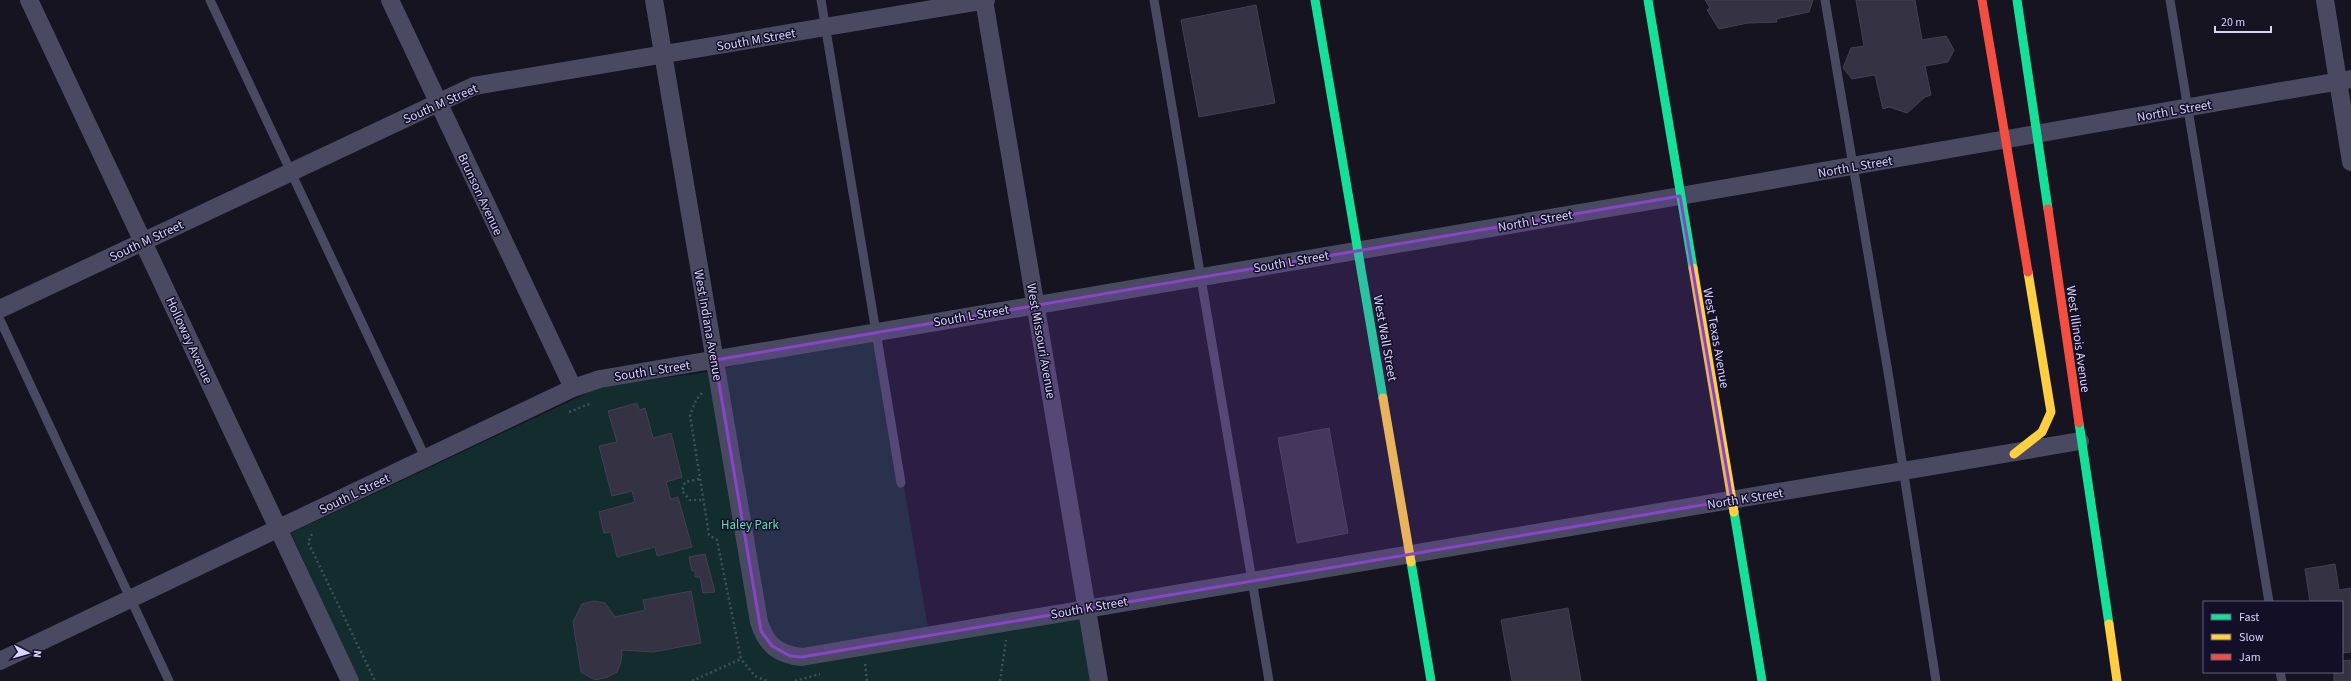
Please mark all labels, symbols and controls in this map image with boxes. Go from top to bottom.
scale bar [2215,8,2271,34]
text: 20 m [2221,14,2245,31]
street label: South M Street [715,24,798,56]
street label: South M Street [400,79,481,128]
street label: North L Street [2135,95,2214,126]
street label: Brunson Avenue [453,150,507,238]
street label: North L Street [1816,151,1895,182]
street label: North L Street [1496,205,1575,236]
street label: South M Street [106,216,187,266]
street label: South L Street [1252,246,1331,278]
street label: West Indiana Avenue [689,268,727,382]
street label: West Missouri Avenue [1022,282,1060,400]
street label: West Illinois Avenue [2062,285,2094,394]
street label: West Texas Avenue [1698,287,1734,390]
street label: Holloway Avenue [161,294,217,387]
street label: West Wall Street [1369,294,1402,383]
street label: South L Street [932,300,1011,332]
street label: South L Street [613,356,692,386]
street label: South L Street [316,469,393,519]
street label: North K Street [1706,484,1785,514]
park label: Haley Park [721,516,779,534]
street label: South K Street [1049,592,1130,624]
legend [2203,601,2343,673]
text: Fast [2239,609,2259,626]
text: Slow [2239,629,2264,646]
north arrow [8,633,48,673]
text: Jam [2239,649,2261,666]
text: N [30,650,45,658]

